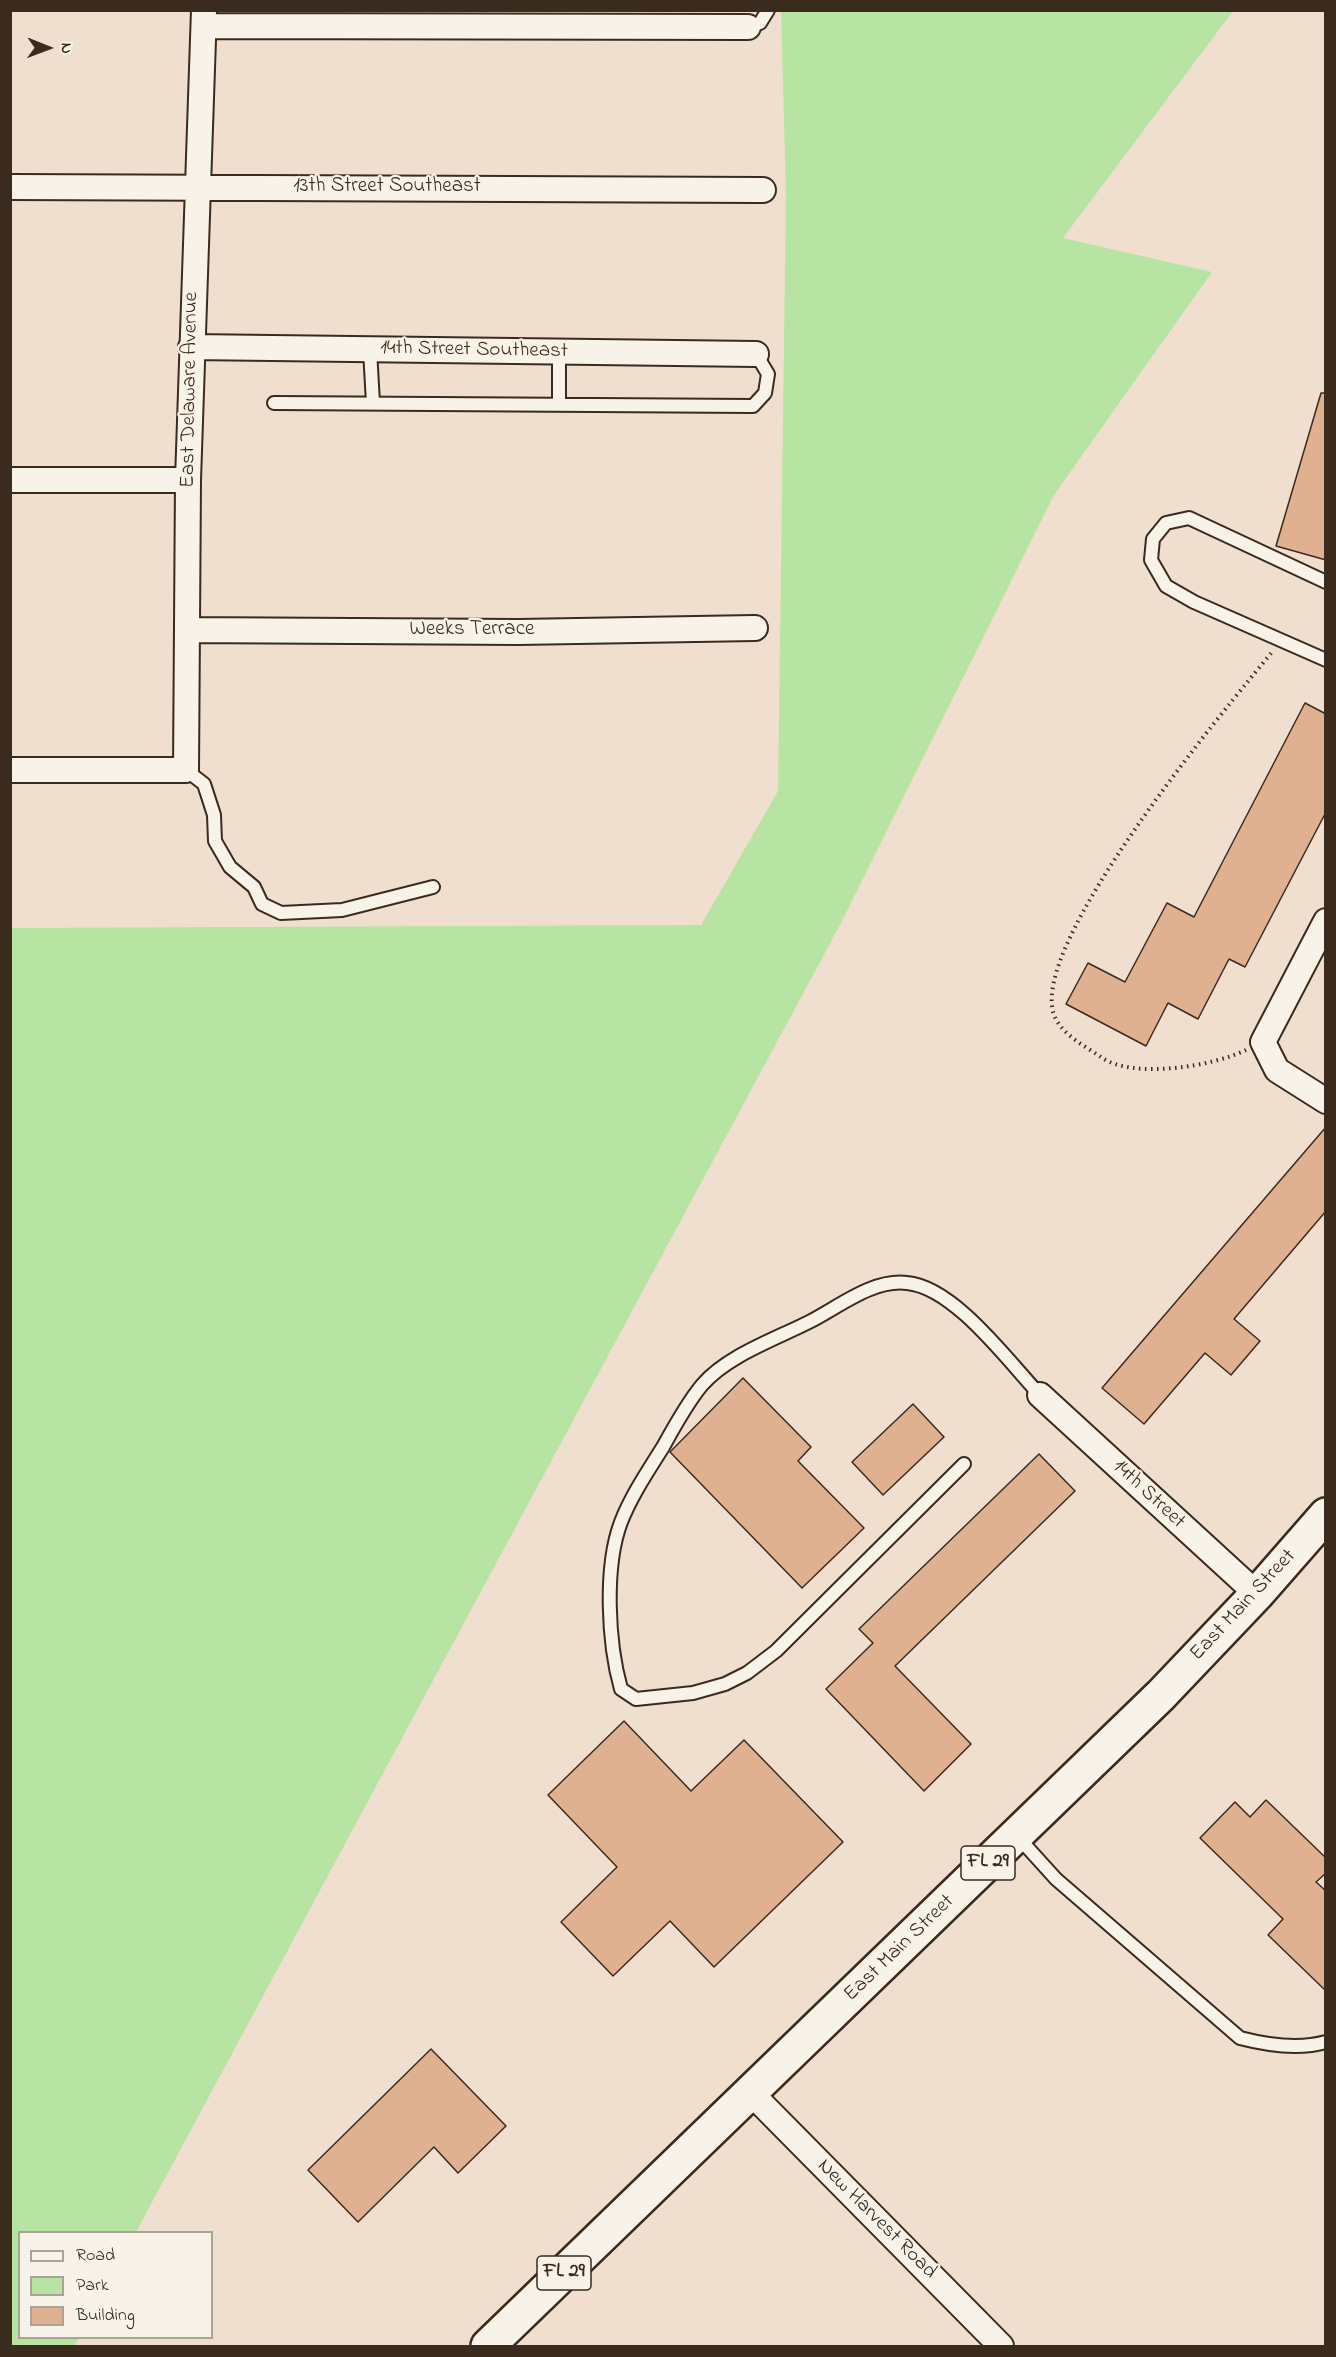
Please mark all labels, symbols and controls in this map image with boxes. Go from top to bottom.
north arrow [18,18,78,78]
text: N [54,43,78,54]
street label: 13th Street Southeast [293,175,481,201]
street label: East Delaware Avenue [177,292,205,488]
street label: 14th Street Southeast [380,337,568,365]
street label: Weeks Terrace [410,618,534,644]
street label: 14th Street [1106,1455,1190,1535]
street label: East Main Street [1186,1545,1302,1667]
road number: FL 29 [961,1846,1015,1880]
street label: East Main Street [840,1890,960,2008]
street label: New Harvest Road [811,2155,941,2285]
legend [18,2231,213,2339]
text: Road [76,2243,115,2269]
road number: FL 29 [537,2256,591,2290]
text: Park [76,2273,109,2299]
text: Building [76,2303,135,2329]

